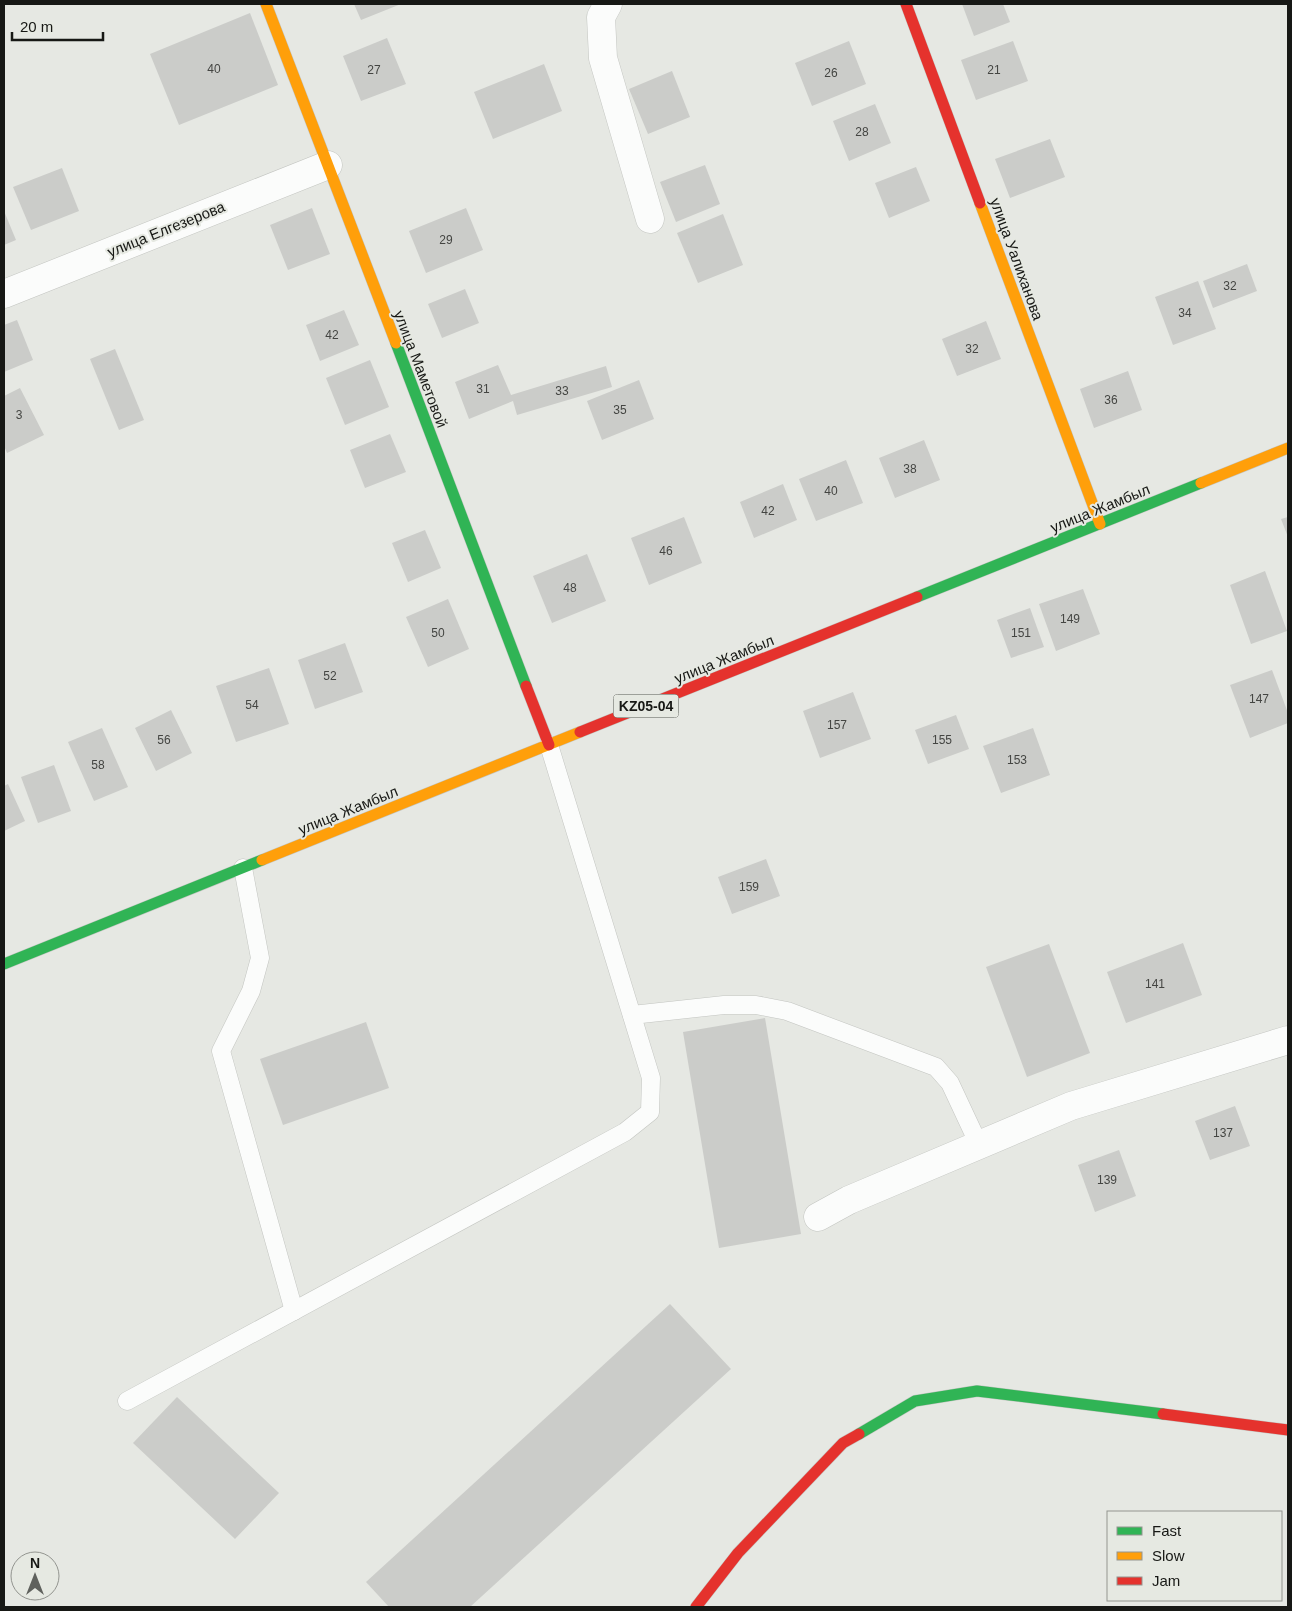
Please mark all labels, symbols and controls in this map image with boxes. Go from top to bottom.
scale bar [12,10,104,42]
text: 20 m [20,18,53,35]
house number: 40 [207,62,221,76]
house number: 27 [367,63,381,77]
house number: 21 [987,63,1001,77]
house number: 26 [824,66,838,80]
house number: 28 [855,125,869,139]
street label: улица Уалиханова [987,196,1047,323]
street label: улица Елгезерова [105,197,228,260]
house number: 29 [439,233,453,247]
house number: 32 [1223,279,1237,293]
house number: 34 [1178,306,1192,320]
street label: улица Маметовой [391,308,451,430]
house number: 42 [325,328,339,342]
house number: 32 [965,342,979,356]
house number: 31 [476,382,490,396]
house number: 33 [555,384,569,398]
house number: 36 [1104,393,1118,407]
house number: 35 [613,403,627,417]
house number: 3 [16,408,23,422]
house number: 38 [903,462,917,476]
street label: улица Жамбыл [1048,480,1152,536]
house number: 40 [824,484,838,498]
house number: 42 [761,504,775,518]
house number: 46 [659,544,673,558]
house number: 48 [563,581,577,595]
house number: 149 [1060,612,1080,626]
house number: 50 [431,626,445,640]
house number: 151 [1011,626,1031,640]
street label: улица Жамбыл [672,631,776,687]
house number: 52 [323,669,337,683]
house number: 147 [1249,692,1269,706]
road number: KZ05-04 [614,694,678,718]
house number: 54 [245,698,259,712]
house number: 157 [827,718,847,732]
house number: 56 [157,733,171,747]
house number: 155 [932,733,952,747]
house number: 153 [1007,753,1027,767]
house number: 58 [91,758,105,772]
street label: улица Жамбыл [296,782,400,838]
house number: 159 [739,880,759,894]
house number: 141 [1145,977,1165,991]
house number: 137 [1213,1126,1233,1140]
house number: 139 [1097,1173,1117,1187]
legend [1107,1511,1282,1601]
text: Fast [1152,1522,1182,1539]
text: Slow [1152,1547,1185,1564]
north arrow [10,1551,60,1601]
text: N [30,1555,40,1571]
text: Jam [1152,1572,1180,1589]

